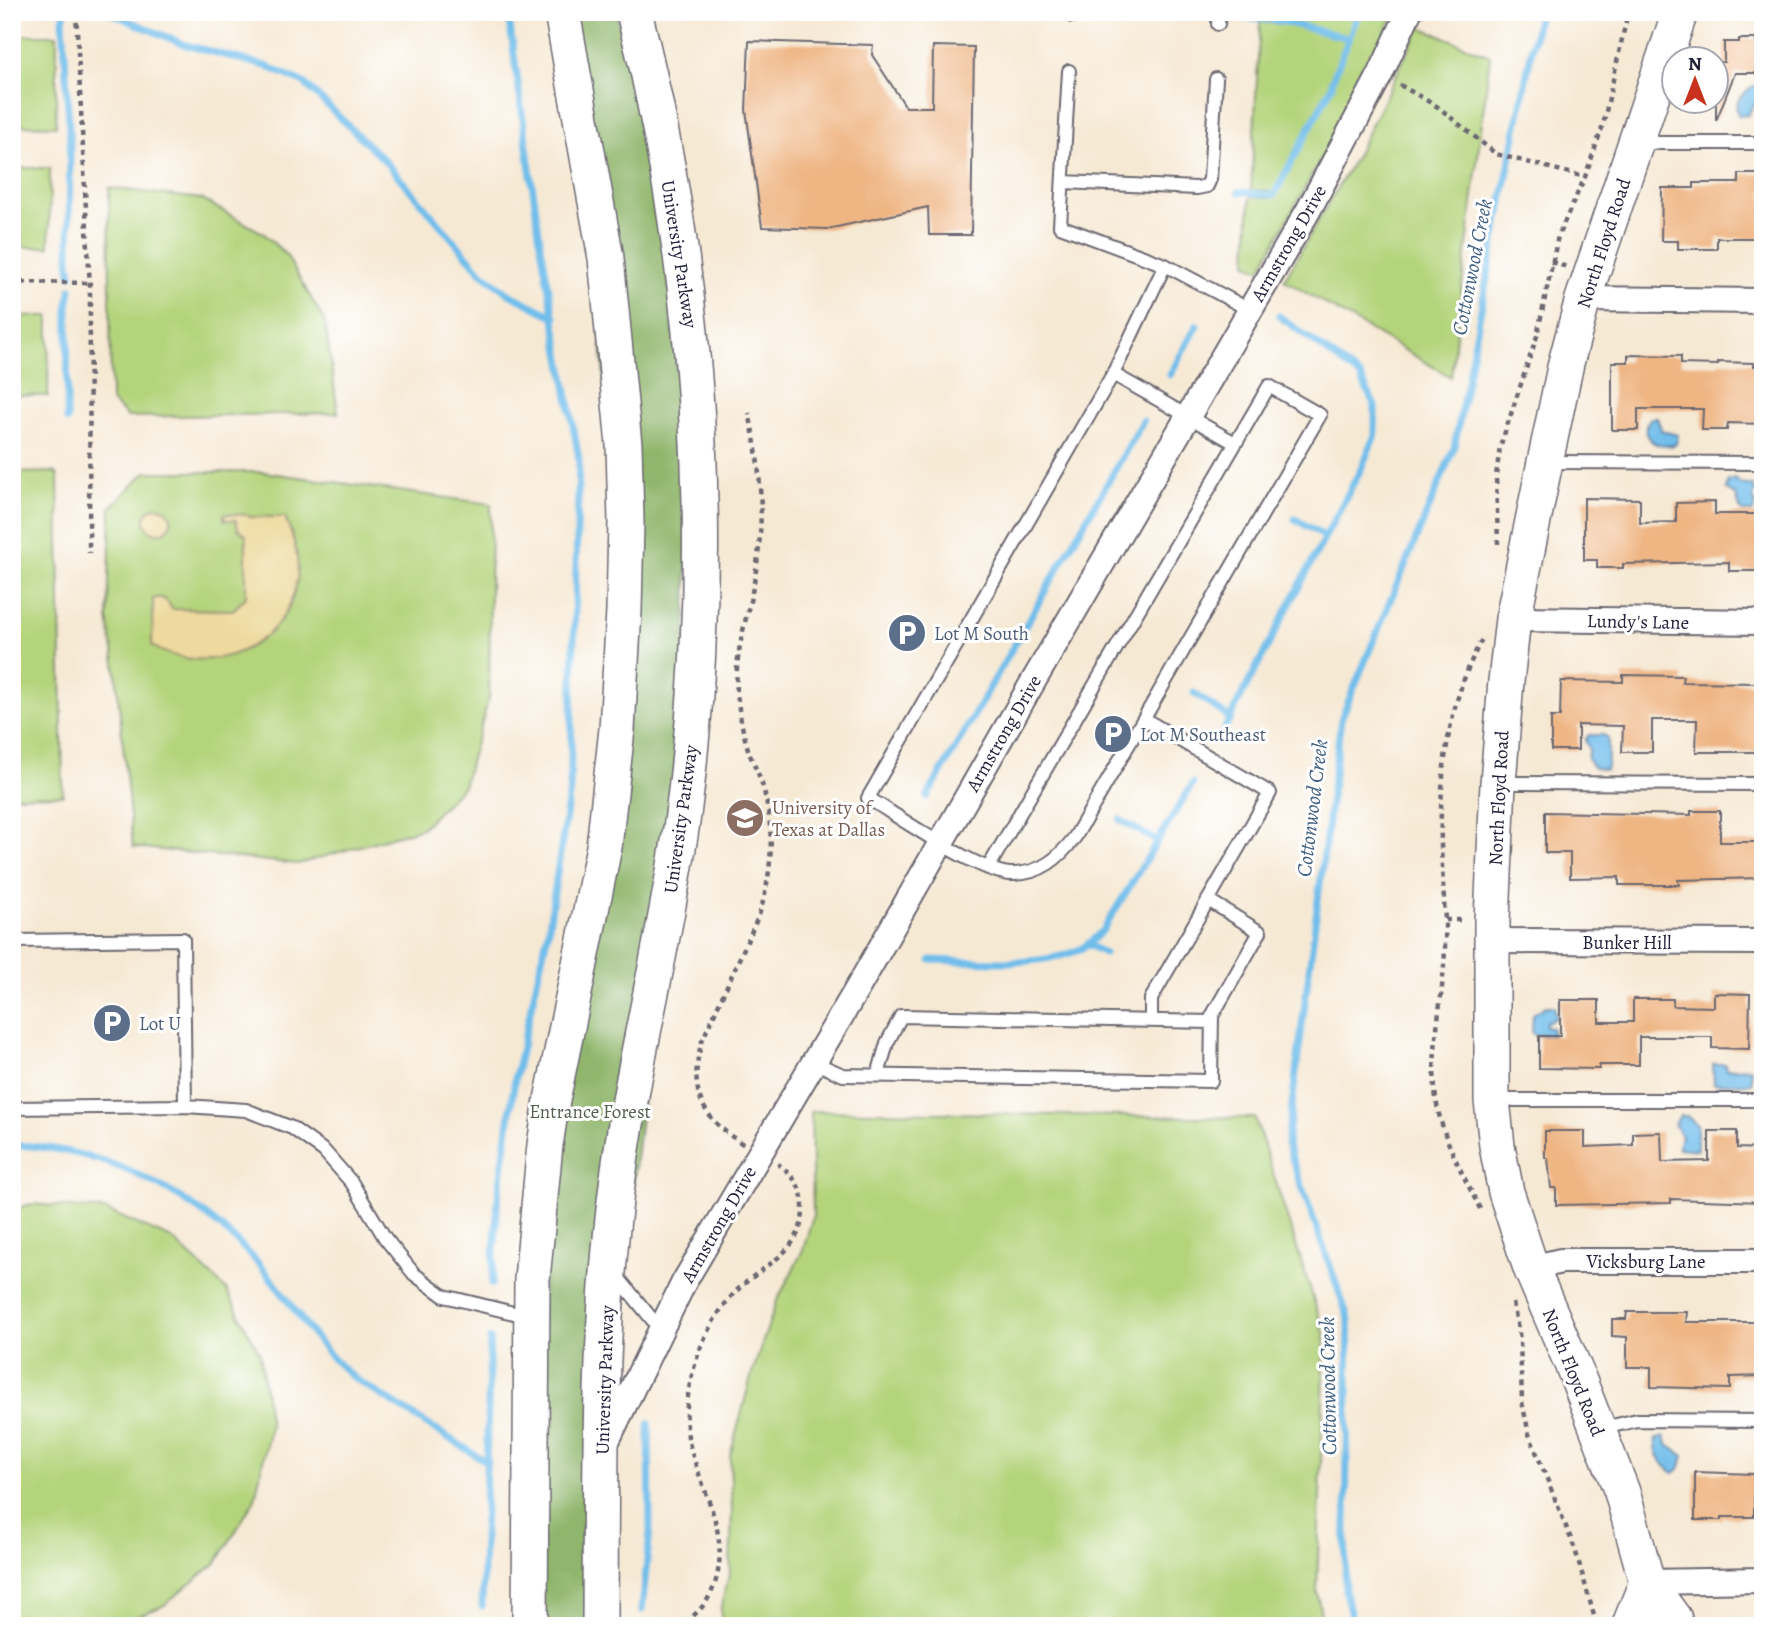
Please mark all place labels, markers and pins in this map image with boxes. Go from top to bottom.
parking icon: Lot M South [886,612,928,654]
place label: Lot M South [934,621,1029,647]
parking icon: Lot M Southeast [1092,713,1134,755]
place label: Lot M Southeast [1140,722,1266,748]
place label: University of Texas at Dallas [772,795,885,843]
school or university icon: University of Texas at Dallas [724,797,766,839]
parking icon: Lot U [91,1002,133,1044]
place label: Lot U [139,1011,181,1037]

